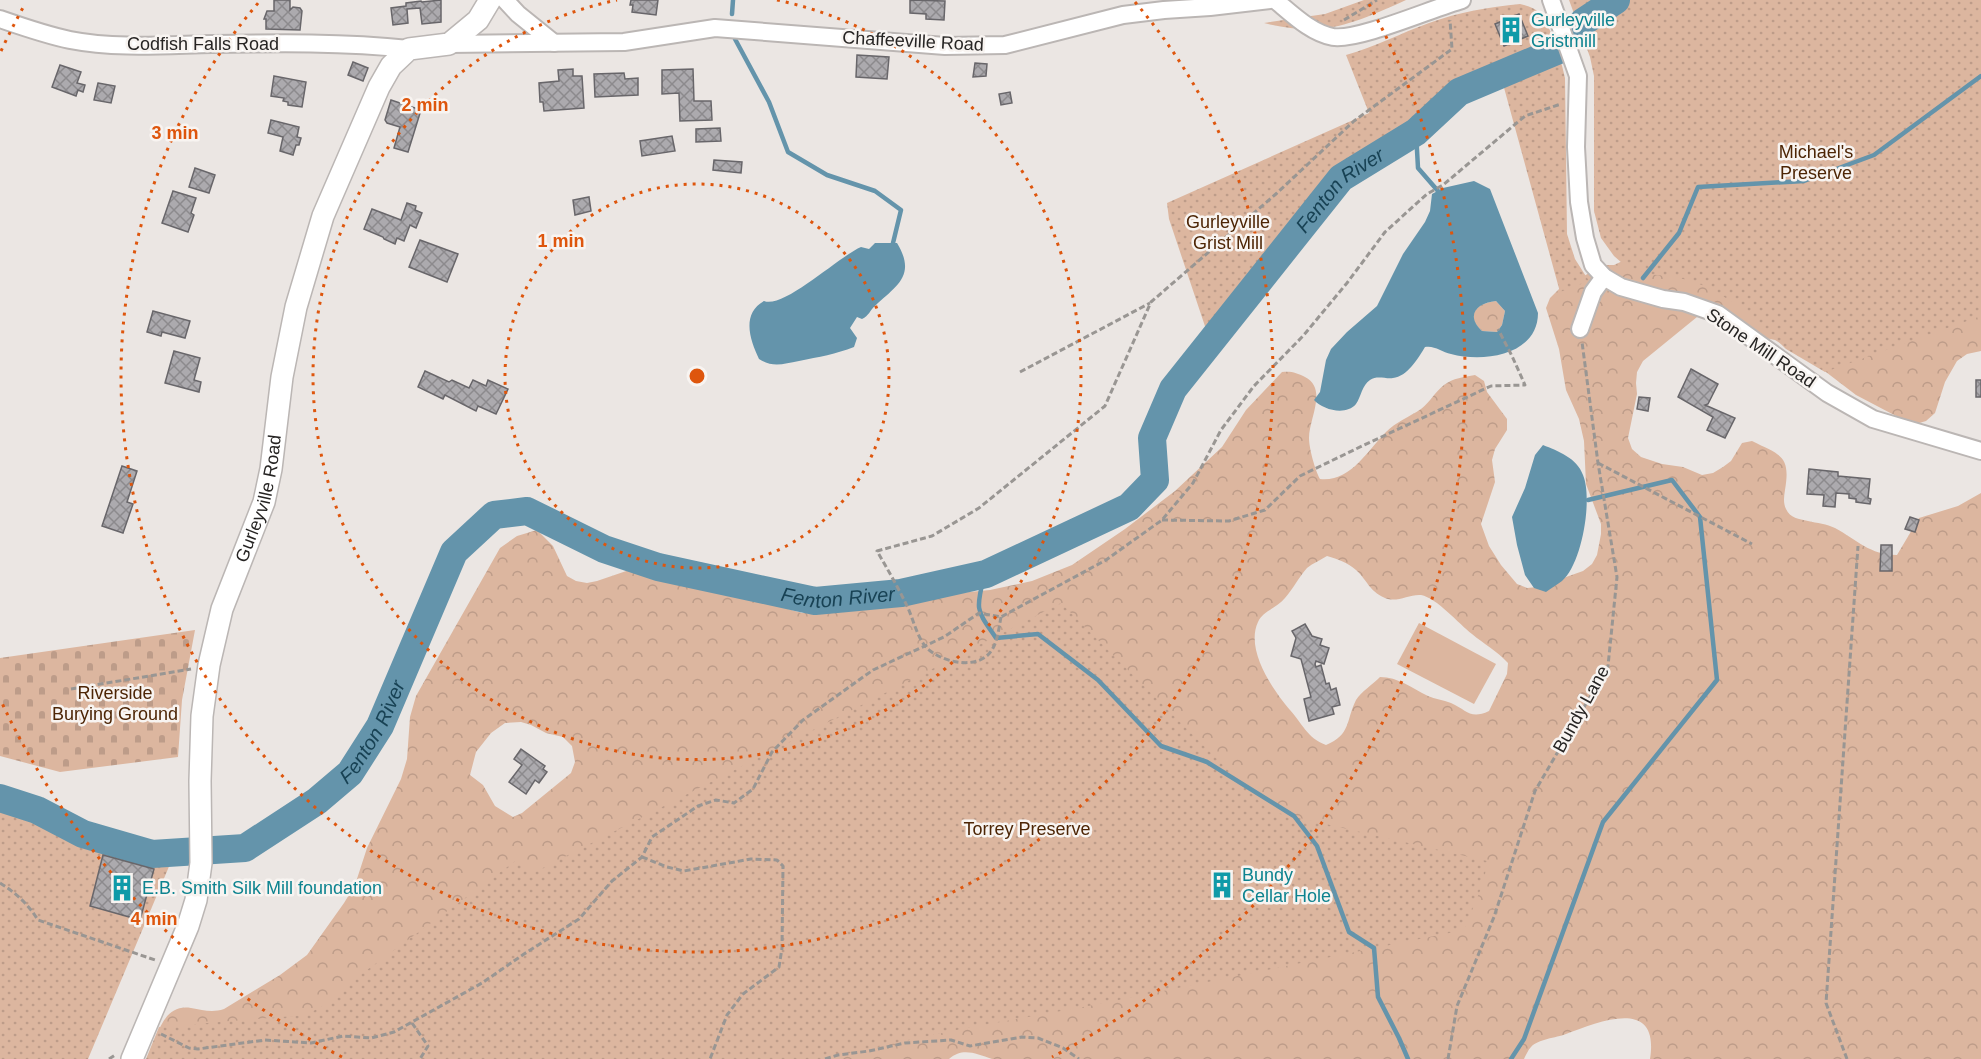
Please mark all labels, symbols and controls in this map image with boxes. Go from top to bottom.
place label: Gurleyville Gristmill [1531,10,1615,51]
building icon: Gurleyville Gristmill [1496,15,1526,45]
street label: Chaffeeville Road [842,27,984,55]
street label: Codfish Falls Road [127,34,279,54]
text: 2 min [401,95,449,115]
text: 3 min [151,123,199,143]
park label: Michael's Preserve [1779,142,1853,183]
water label: Fenton River [1291,143,1389,237]
park label: Gurleyville Grist Mill [1186,212,1270,253]
text: 1 min [537,231,585,251]
street label: Stone Mill Road [1703,304,1819,392]
centre of rings [687,366,707,386]
street label: Gurleyville Road [231,434,285,565]
water label: Fenton River [779,582,897,612]
street label: Bundy Lane [1549,662,1613,756]
water label: Fenton River [335,676,410,788]
park label: Riverside Burying Ground [52,683,178,724]
park label: Torrey Preserve [963,819,1091,839]
place label: Bundy Cellar Hole [1242,865,1331,906]
building icon: Bundy Cellar Hole [1207,870,1237,900]
building icon: E.B. Smith Silk Mill foundation [107,873,137,903]
place label: E.B. Smith Silk Mill foundation [142,878,382,898]
text: 4 min [130,909,178,929]

